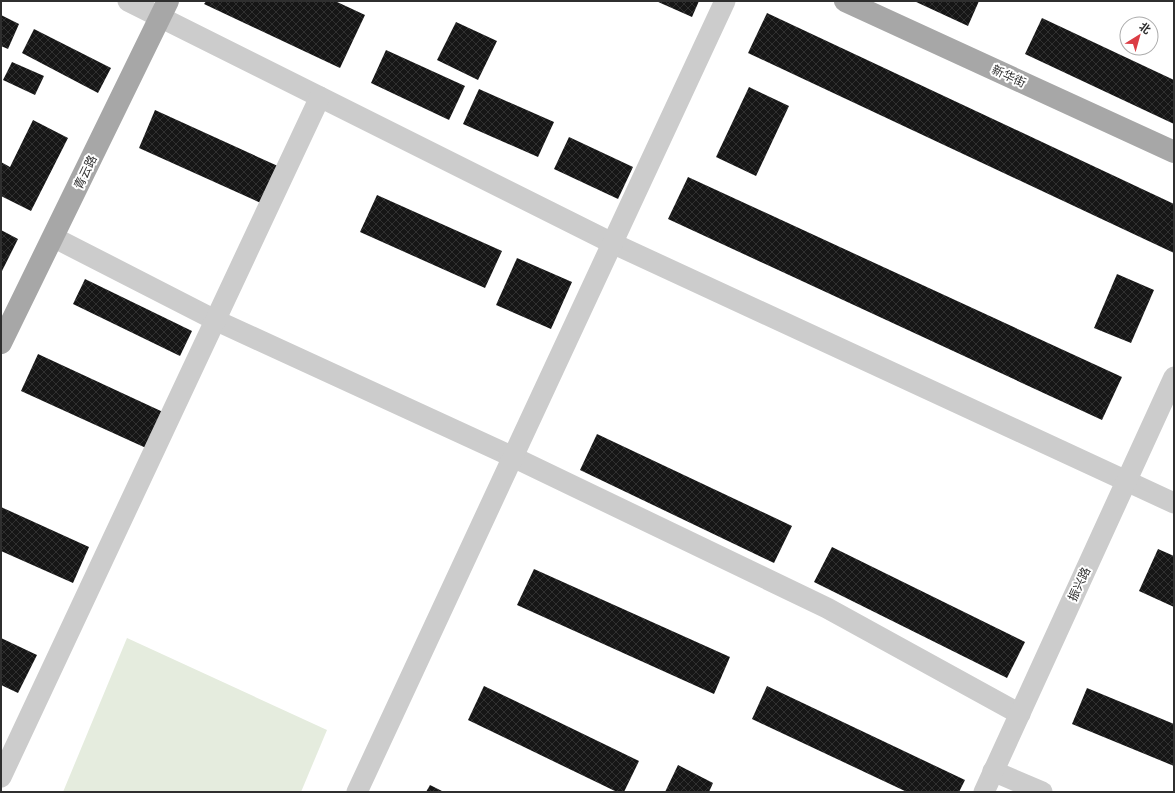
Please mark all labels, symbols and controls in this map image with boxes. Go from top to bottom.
north arrow [1119,16,1159,56]
text: 北 [1137,19,1154,36]
street label: 新华街 [990,62,1028,90]
street label: 青云路 [70,153,100,191]
street label: 振兴路 [1065,565,1093,603]

